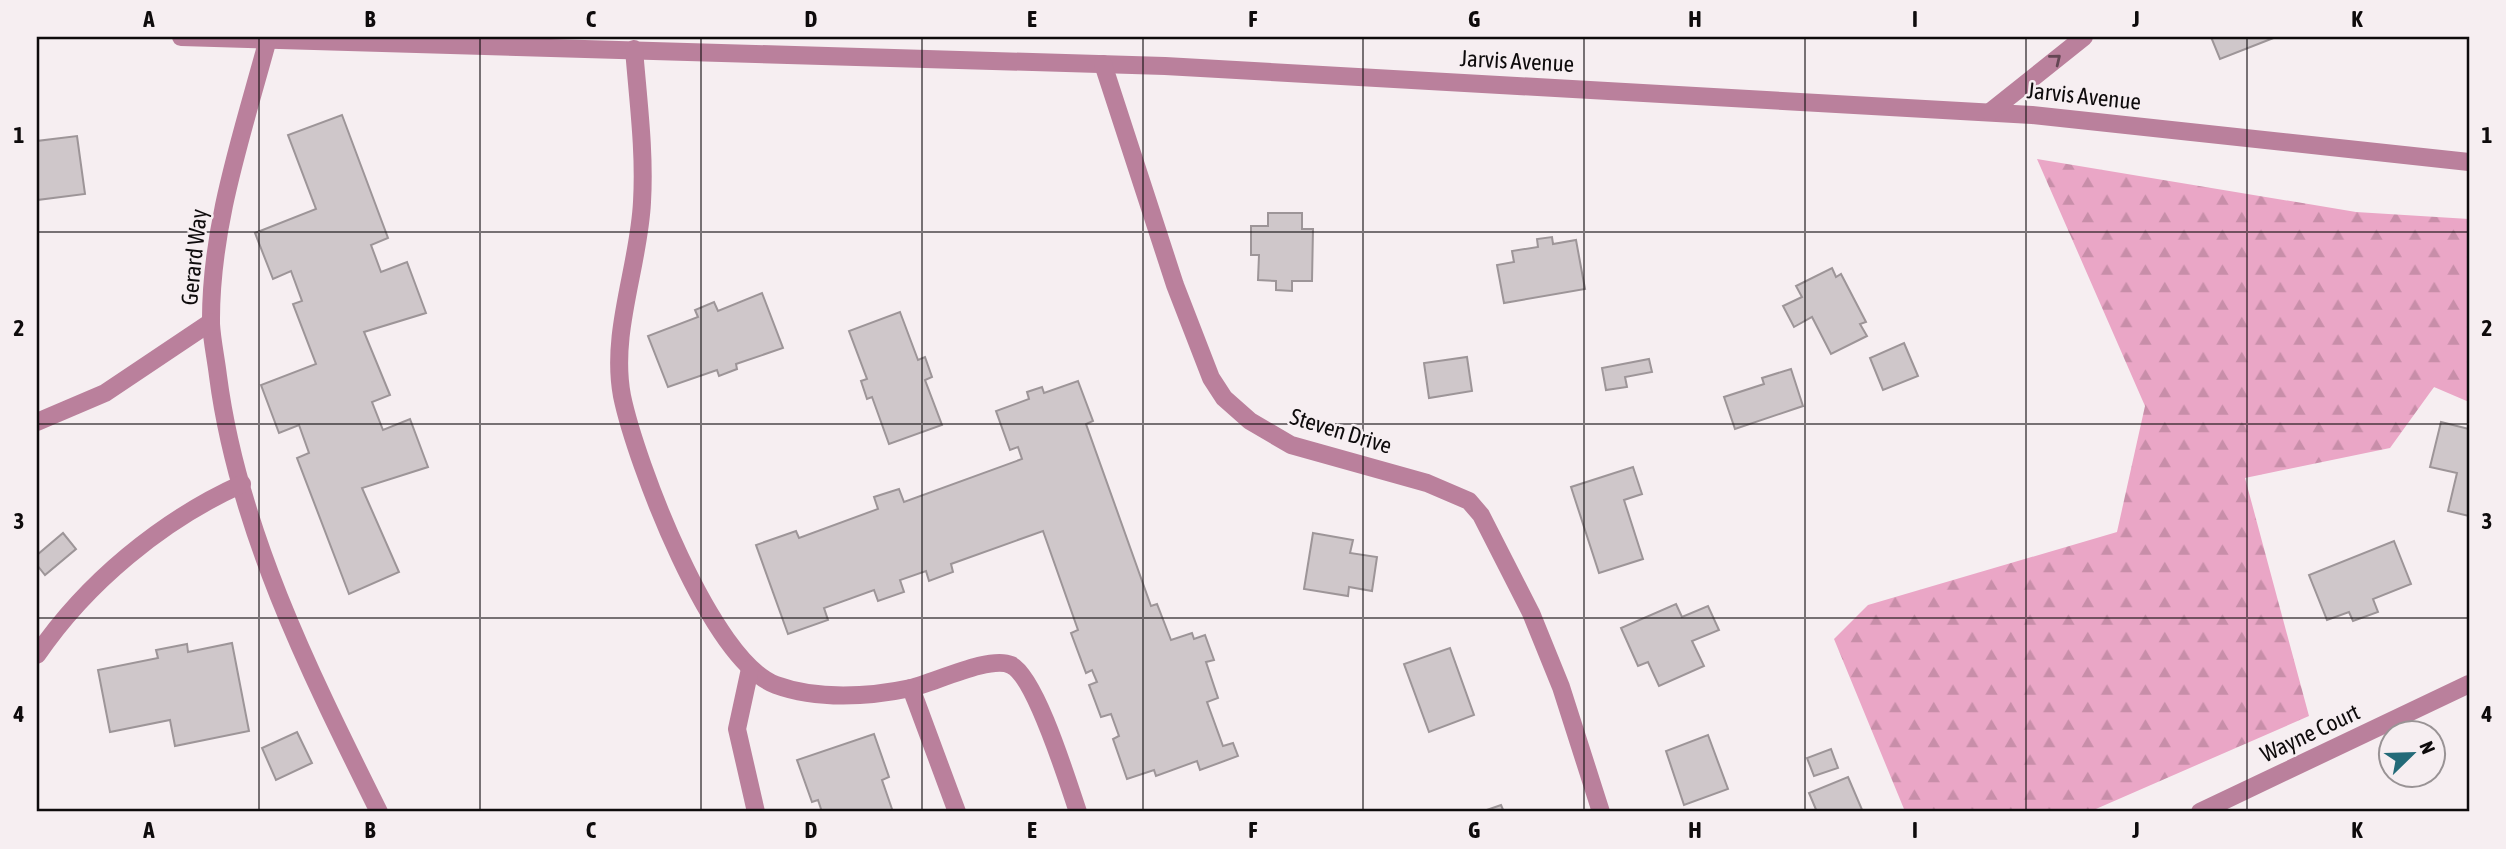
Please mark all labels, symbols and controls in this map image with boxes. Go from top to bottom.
text: A [142,6,155,32]
text: B [365,6,376,32]
text: C [586,6,597,32]
text: D [805,6,818,32]
text: E [1027,6,1037,32]
text: F [1248,6,1258,32]
text: G [1468,6,1480,32]
text: H [1688,6,1702,32]
text: I [1912,6,1918,32]
text: J [2131,6,2140,32]
text: K [2351,6,2363,32]
street label: Jarvis Avenue [1459,45,1575,77]
one-way arrow [2048,55,2061,67]
street label: Jarvis Avenue [2026,77,2142,115]
text: 1 [14,122,25,148]
text: 1 [2482,122,2493,148]
street label: Gerard Way [176,208,212,306]
text: 2 [14,315,24,341]
text: 2 [2482,315,2492,341]
street label: Steven Drive [1287,403,1395,459]
text: 3 [14,508,24,534]
text: 3 [2482,508,2492,534]
street label: Wayne Court [2256,699,2364,767]
text: 4 [13,701,25,727]
text: 4 [2481,701,2493,727]
north arrow [2376,720,2446,790]
text: N [2415,738,2440,757]
text: A [142,817,155,843]
text: B [365,817,376,843]
text: C [586,817,597,843]
text: D [805,817,818,843]
text: E [1027,817,1037,843]
text: F [1248,817,1258,843]
text: G [1468,817,1480,843]
text: H [1688,817,1702,843]
text: I [1912,817,1918,843]
text: J [2131,817,2140,843]
text: K [2351,817,2363,843]

